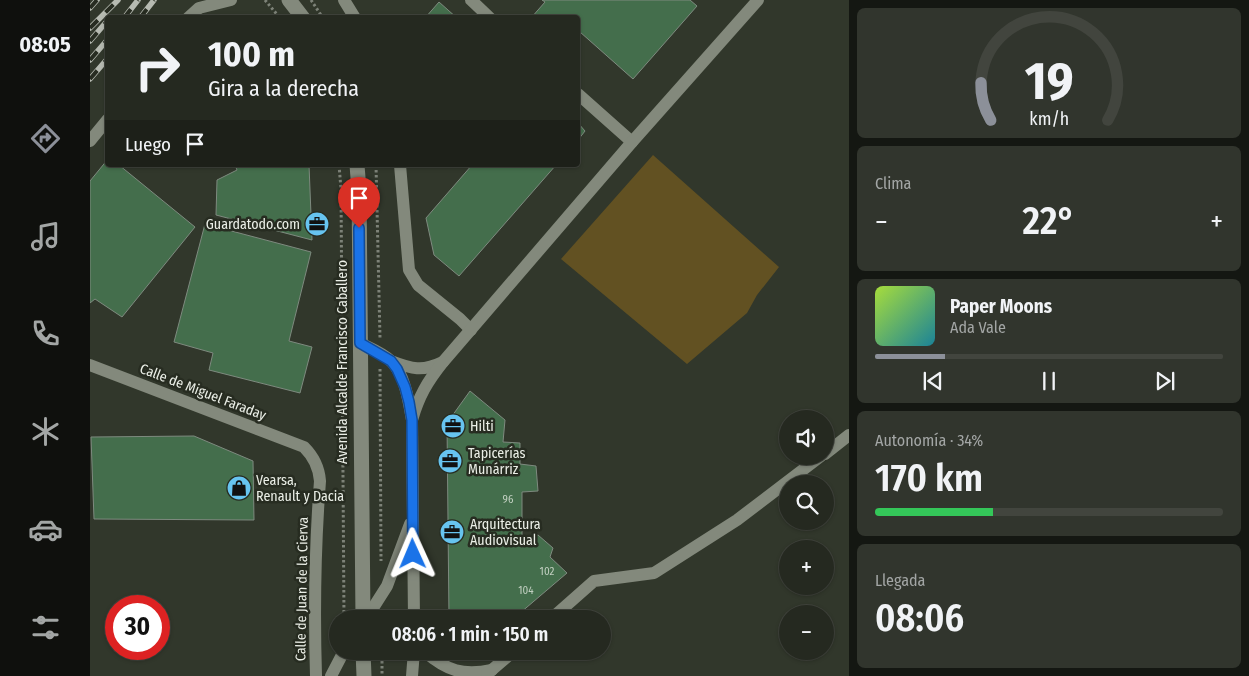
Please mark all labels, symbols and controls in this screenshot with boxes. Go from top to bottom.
text: 08:05 [19,31,71,58]
text: 100 m [208,33,295,75]
icon: right [125,35,190,100]
text: 19 [1025,50,1073,113]
text: Gira a la derecha [208,75,359,102]
text: km/h [1029,108,1069,130]
icon: directions [28,121,63,156]
icon: arrive [181,130,209,158]
text: Luego [125,133,171,156]
text: Clima [875,174,911,193]
pin [338,177,380,228]
icon: arrive [345,184,373,212]
text: 22° [1023,198,1075,244]
text: − [875,205,888,238]
text: + [1210,205,1223,238]
office icon: Guardatodo.com [304,211,330,237]
place label: Guardatodo.com [206,216,300,233]
icon: music [28,219,63,254]
street label: Avenida Alcalde Francisco Caballero [334,260,351,464]
text: Paper Moons [950,295,1052,318]
icon: phone [28,316,63,351]
text: Ada Vale [950,318,1006,337]
street label: Calle de Miguel Faraday [137,360,269,424]
icon: previous [919,367,947,395]
icon: pause [1035,367,1063,395]
icon: next [1151,367,1179,395]
map controls [779,410,834,660]
button: sound [779,410,834,465]
office icon: Hilti [440,413,466,439]
icon: climate [28,414,63,449]
place label: Hilti [470,418,494,435]
text: Autonomía · 34% [875,431,983,450]
place label: Tapicerías Munárriz [468,445,525,478]
office icon: Tapicerías Munárriz [437,448,463,474]
text: 170 km [875,455,983,501]
place label: Vearsa, Renault y Dacia [256,472,344,505]
shop icon: Vearsa, Renault y Dacia [226,475,252,501]
button: search [779,475,834,530]
house number: 96 [503,493,514,506]
icon: car [28,512,63,547]
place label: Arquitectura Audiovisual [470,516,541,549]
street label: Calle de Juan de la Cierva [292,517,312,661]
office icon: Arquitectura Audiovisual [439,519,465,545]
position arrow [386,527,438,579]
button: + [779,540,834,595]
house number: 102 [540,565,555,578]
text: Llegada [875,571,925,590]
house number: 104 [518,584,534,597]
speed limit sign: 30 [105,595,170,660]
text: 08:06 [875,595,964,641]
button: − [779,605,834,660]
icon: filters [28,610,63,645]
text: 08:06 · 1 min · 150 m [392,623,548,646]

